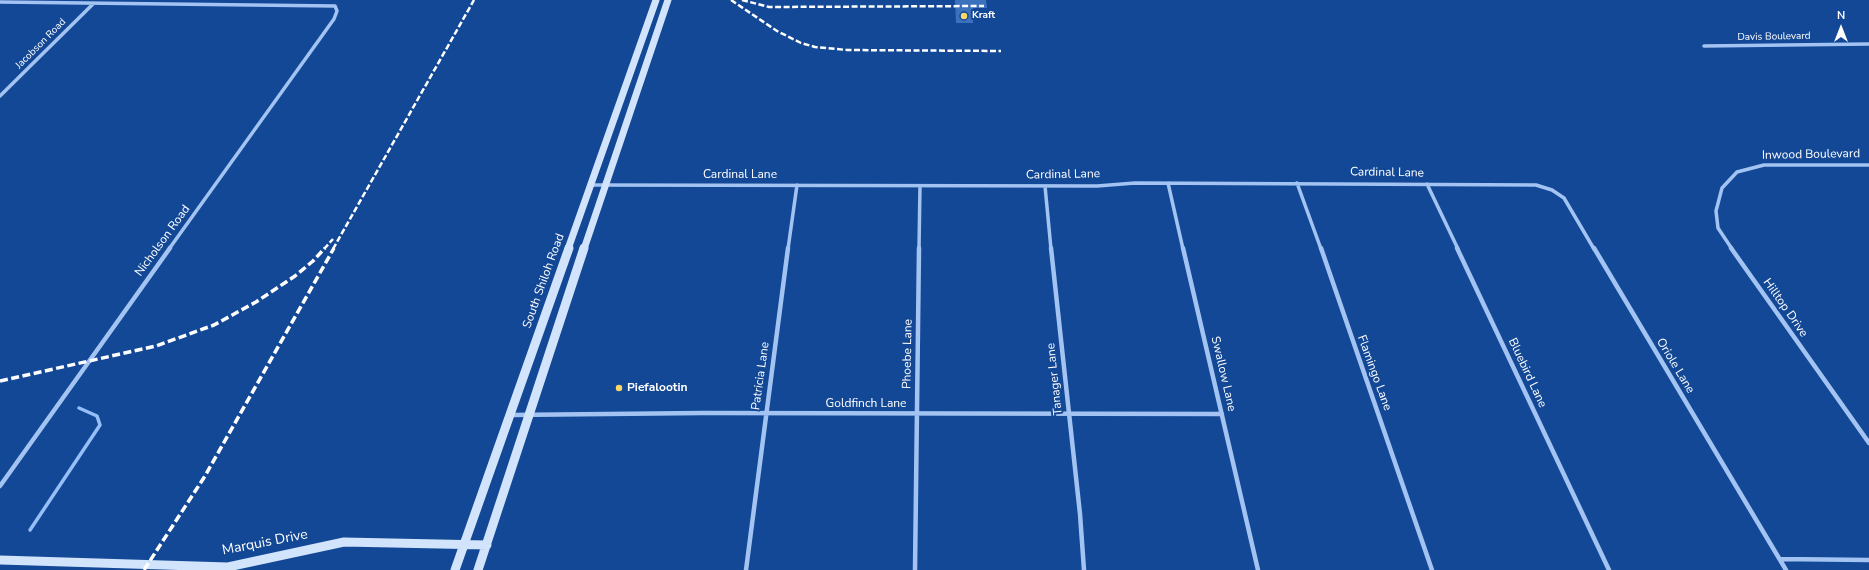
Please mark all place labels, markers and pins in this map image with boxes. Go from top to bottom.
place label: Kraft [972,10,995,22]
marker: Kraft [959,11,969,21]
place label: Piefalootin [627,381,687,395]
marker: Piefalootin [614,383,624,393]

